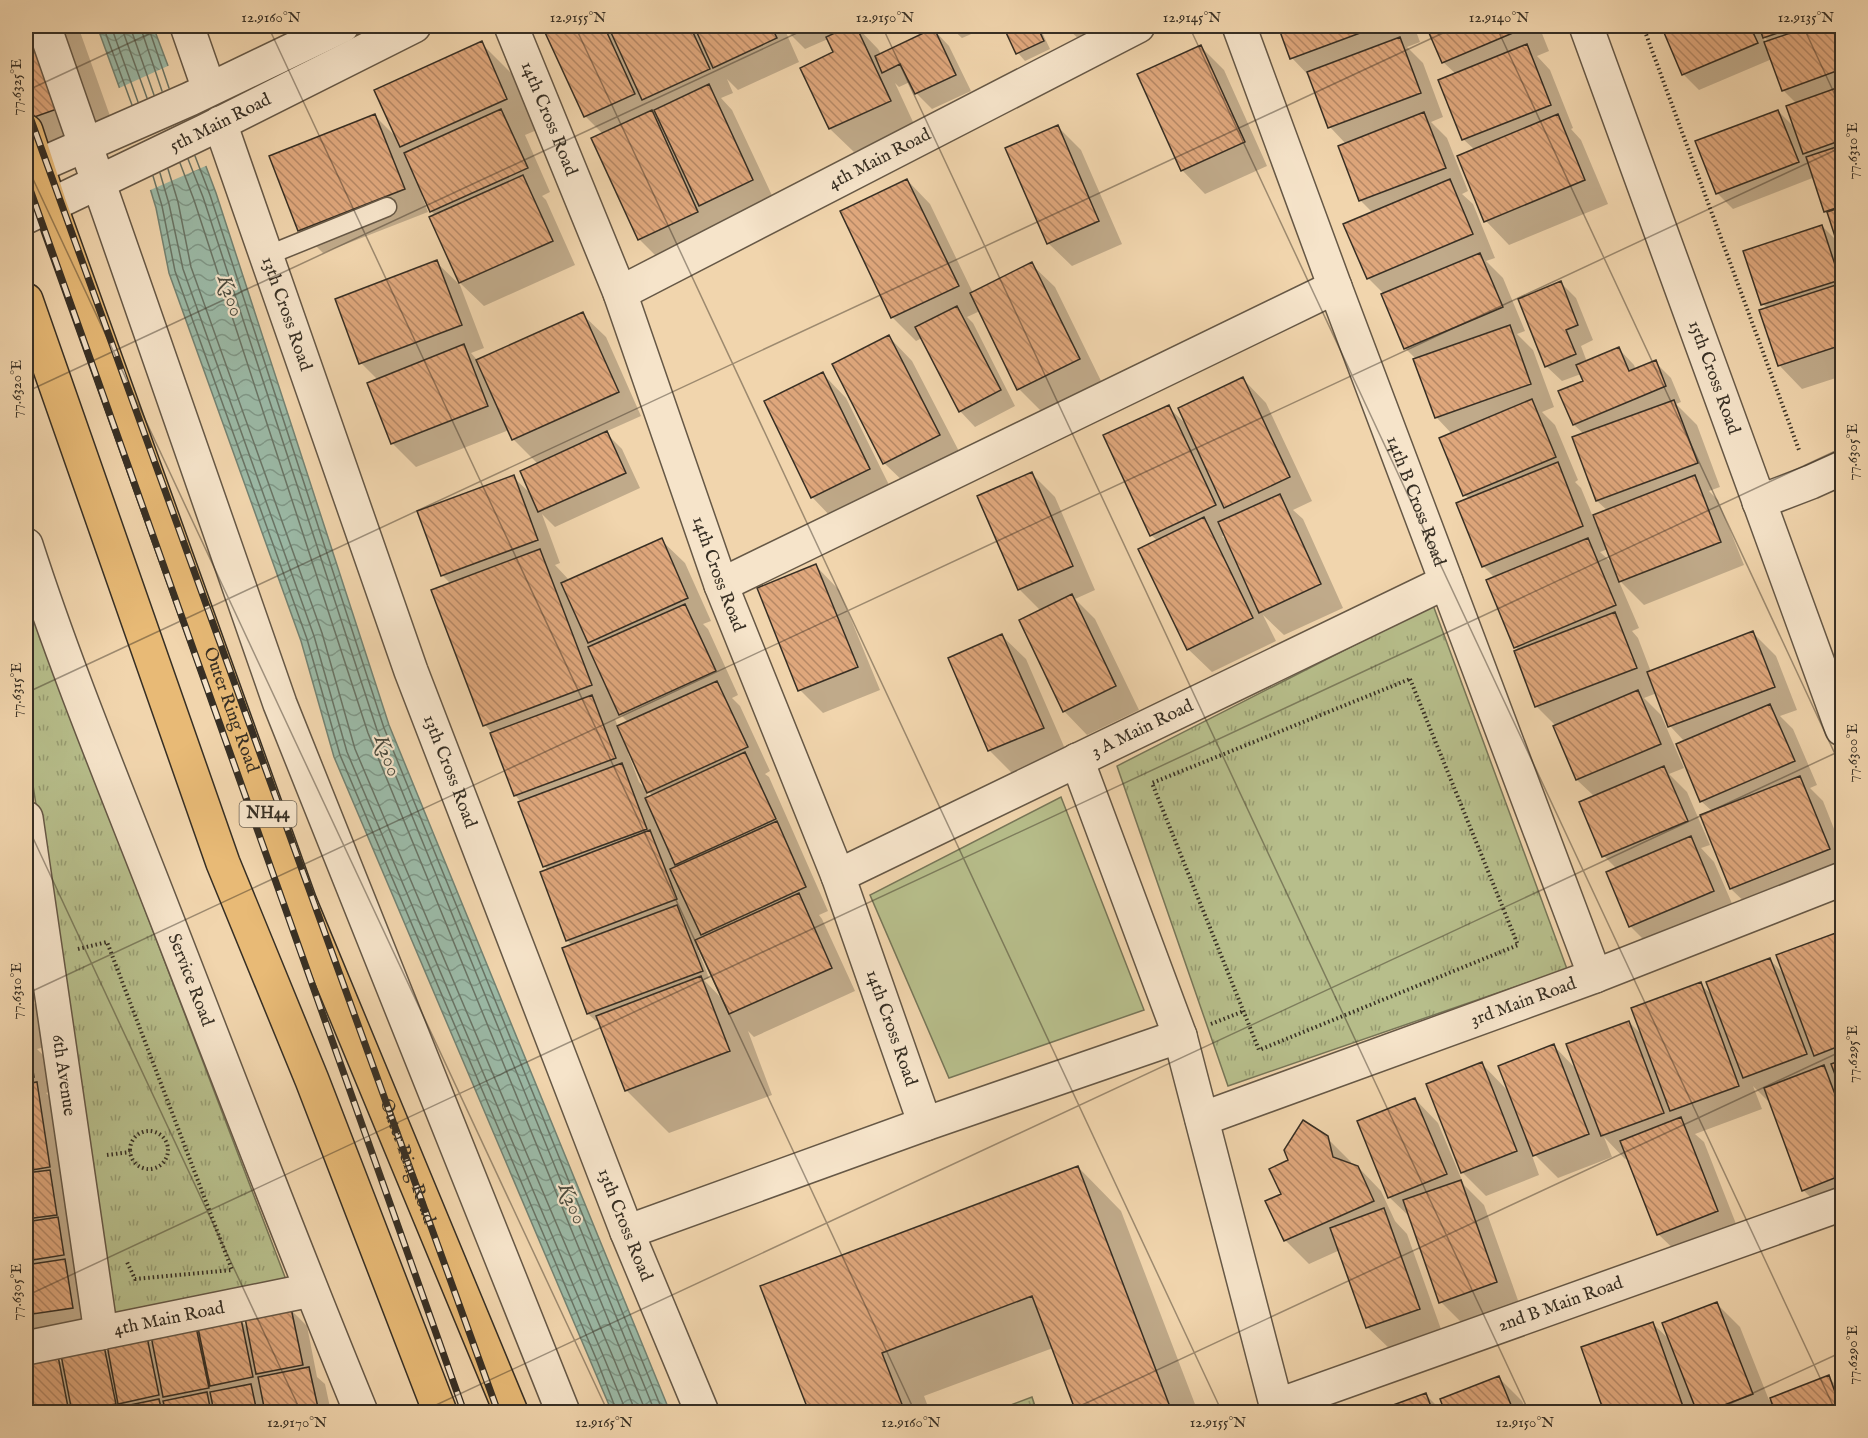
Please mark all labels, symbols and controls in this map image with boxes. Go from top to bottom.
text: 12.9160°N [241,8,301,27]
text: 12.9155°N [550,8,606,27]
text: 12.9150°N [856,8,914,27]
text: 12.9145°N [1163,8,1221,27]
text: 12.9140°N [1469,8,1529,27]
text: 12.9135°N [1778,8,1834,27]
street label: 14th Cross Road [515,58,583,180]
text: 77.6325°E [7,59,26,115]
street label: 5th Main Road [166,88,275,158]
text: 77.6310°E [1843,122,1862,180]
street label: 4th Main Road [824,123,935,195]
street label: 13th Cross Road [256,253,317,374]
water label: K200 [211,271,249,320]
street label: 15th Cross Road [1683,317,1745,438]
text: 77.6320°E [7,360,26,418]
text: 77.6305°E [1843,423,1862,481]
street label: 14th B Cross Road [1381,433,1451,570]
street label: 14th Cross Road [687,513,750,636]
street label: Outer Ring Road [198,644,264,776]
text: 77.6315°E [7,662,26,718]
street label: 3 A Main Road [1088,694,1197,763]
street label: 13th Cross Road [417,712,482,832]
text: 77.6300°E [1843,723,1862,783]
water label: K200 [368,731,406,781]
road number: NH44 [240,801,296,827]
street label: Service Road [162,930,219,1030]
text: 77.6310°E [7,962,26,1020]
street label: 14th Cross Road [860,967,922,1090]
street label: 3rd Main Road [1467,972,1580,1032]
text: 77.6295°E [1843,1025,1862,1083]
street label: 6th Avenue [46,1033,81,1118]
street label: Outer Ring Road [374,1095,441,1227]
street label: 13th Cross Road [592,1165,658,1285]
water label: K200 [552,1178,592,1229]
text: 77.6305°E [7,1263,26,1321]
street label: 2nd B Main Road [1495,1271,1626,1337]
street label: 4th Main Road [112,1296,227,1341]
text: 77.6290°E [1843,1325,1862,1385]
text: 12.9170°N [267,1413,327,1432]
text: 12.9165°N [575,1413,633,1432]
text: 12.9160°N [881,1413,941,1432]
text: 12.9155°N [1190,1413,1246,1432]
text: 12.9150°N [1496,1413,1554,1432]

